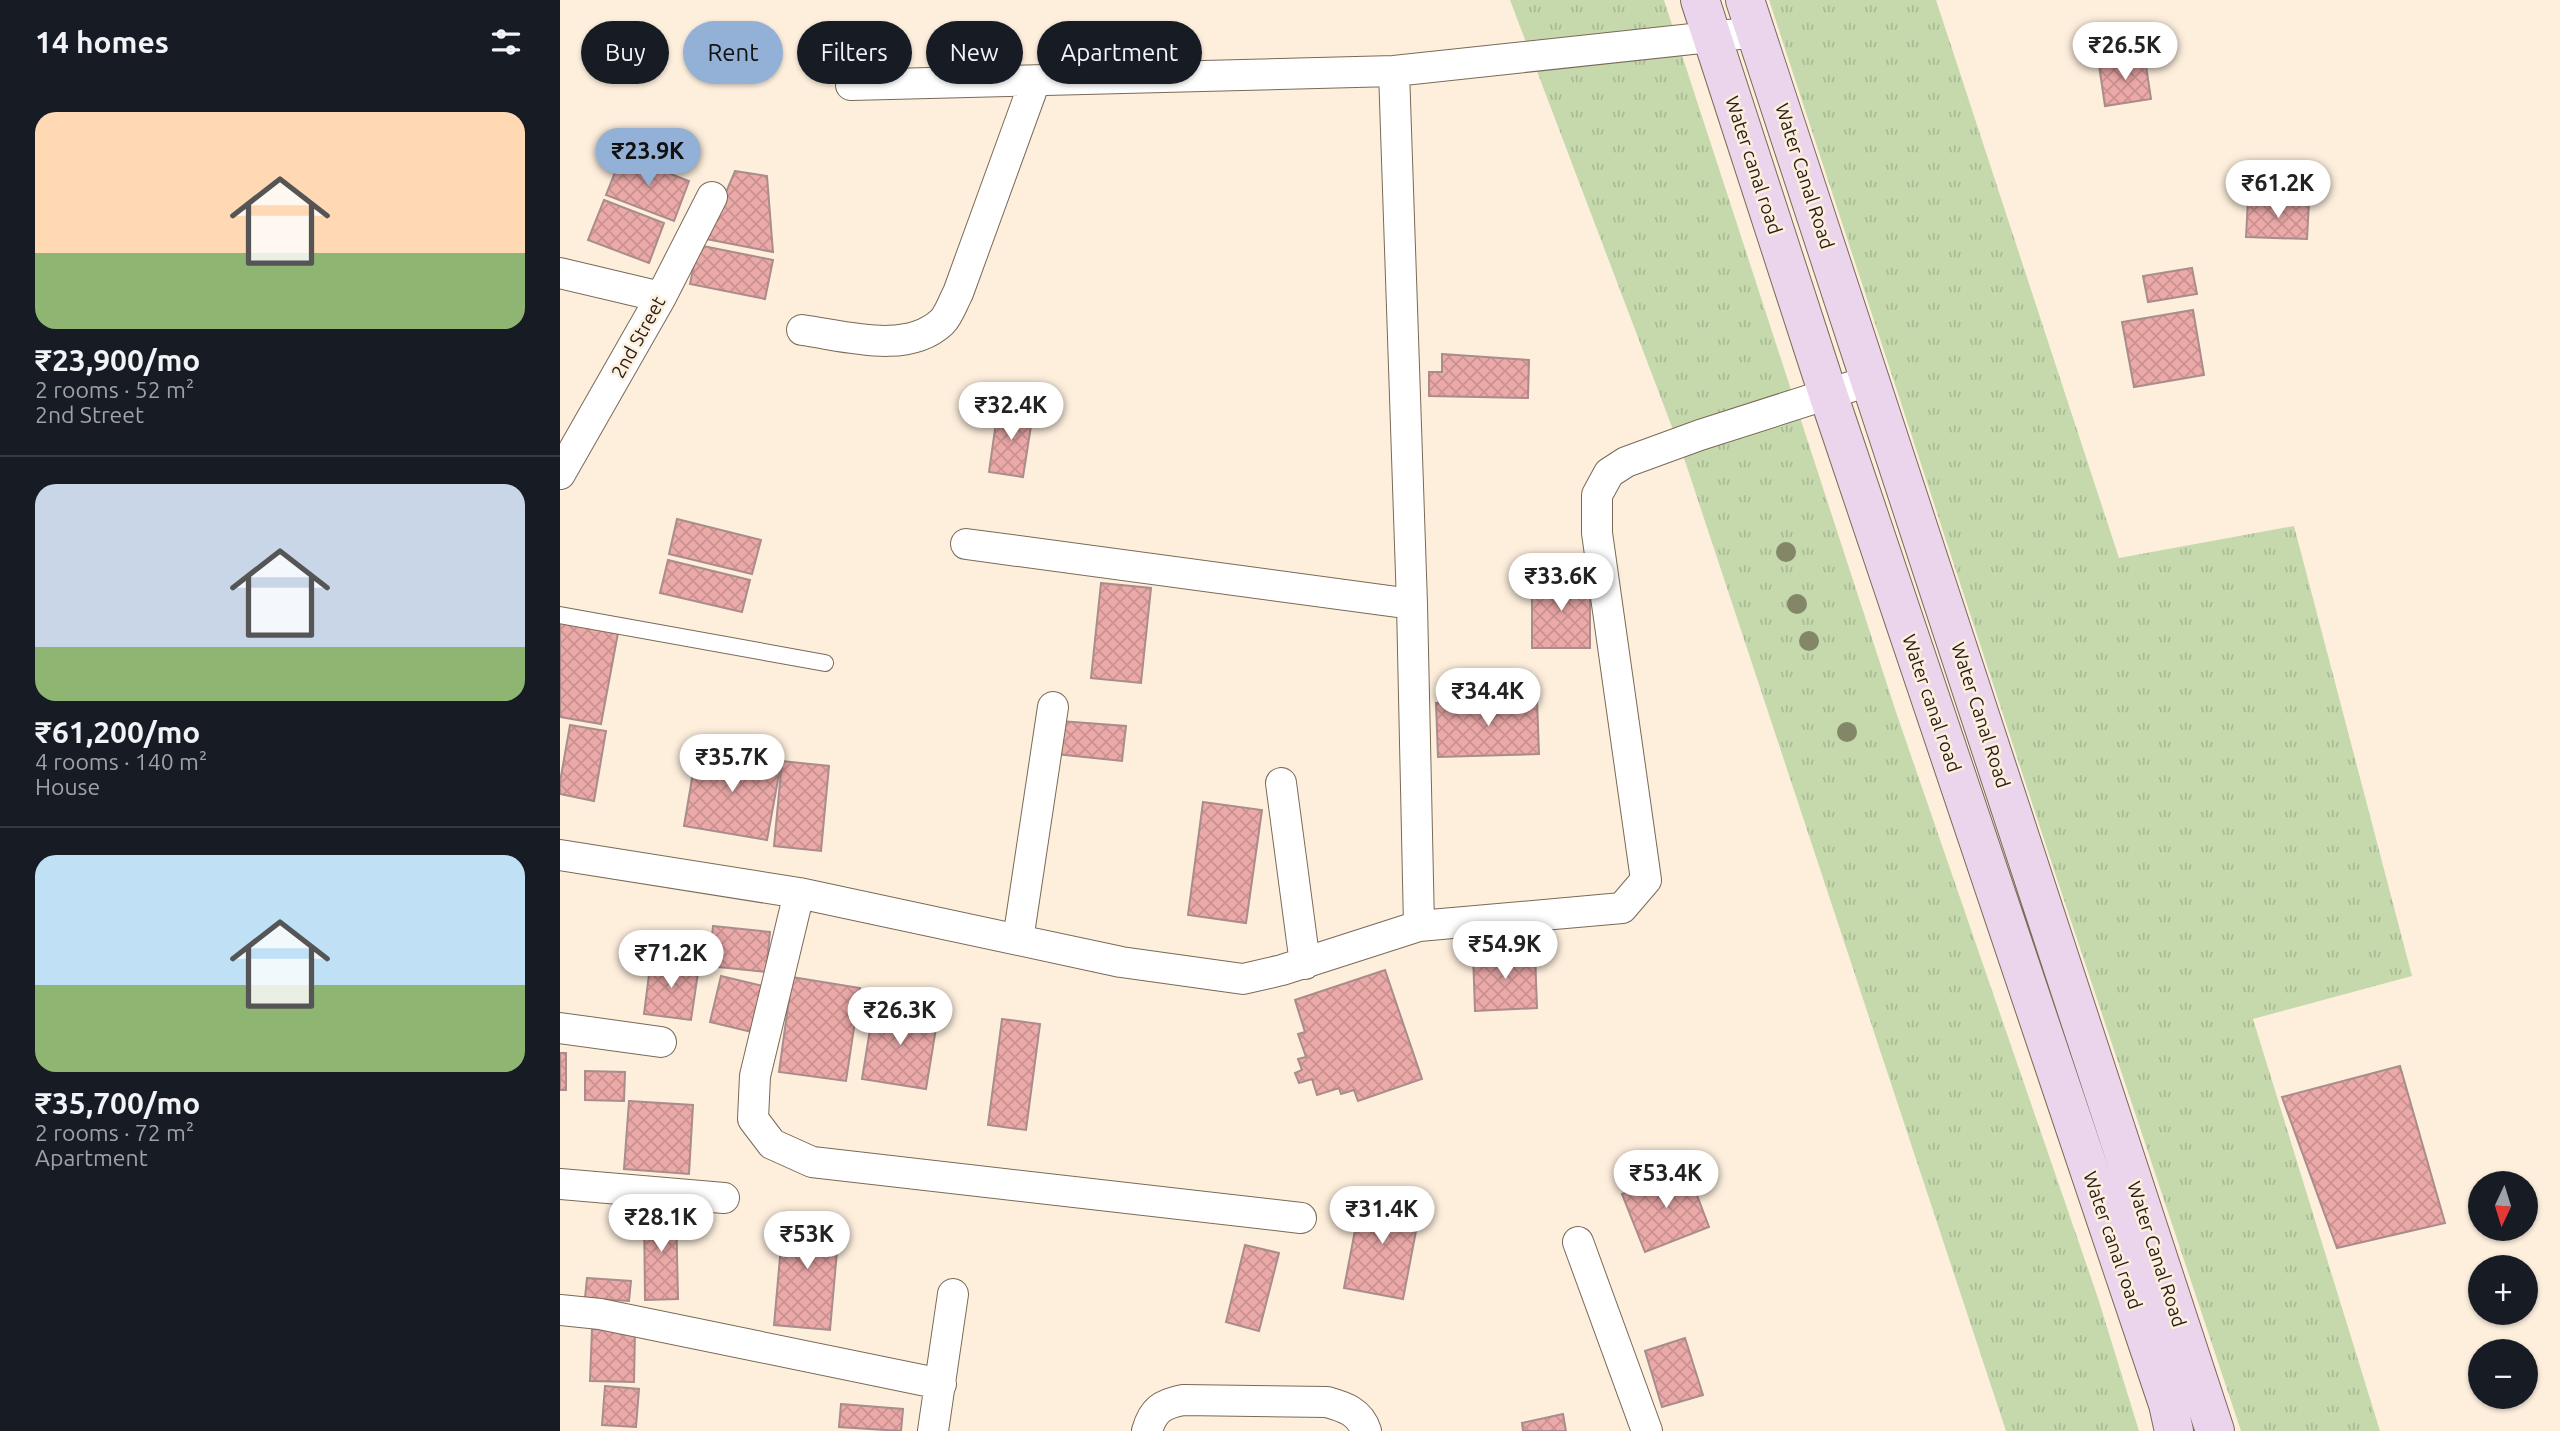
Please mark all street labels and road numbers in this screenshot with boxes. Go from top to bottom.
street label: Water canal road [1721,93,1787,237]
street label: Water Canal Road [1771,101,1839,251]
street label: 2nd Street [607,292,670,382]
street label: Water canal road [1898,631,1966,775]
street label: Water Canal Road [1947,640,2015,790]
street label: Water canal road [2079,1168,2147,1312]
street label: Water Canal Road [2123,1179,2191,1329]

